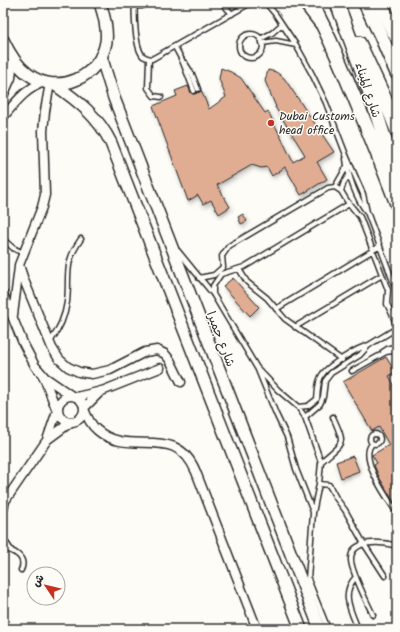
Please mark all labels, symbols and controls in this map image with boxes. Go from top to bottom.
street label: شارع الميناء [350,60,385,120]
place label: Dubai Customs head office [279,107,355,140]
marker: Dubai Customs head office [266,118,276,128]
street label: شارع جميرا [201,309,240,370]
north arrow [26,566,66,606]
text: ش [28,571,49,591]

